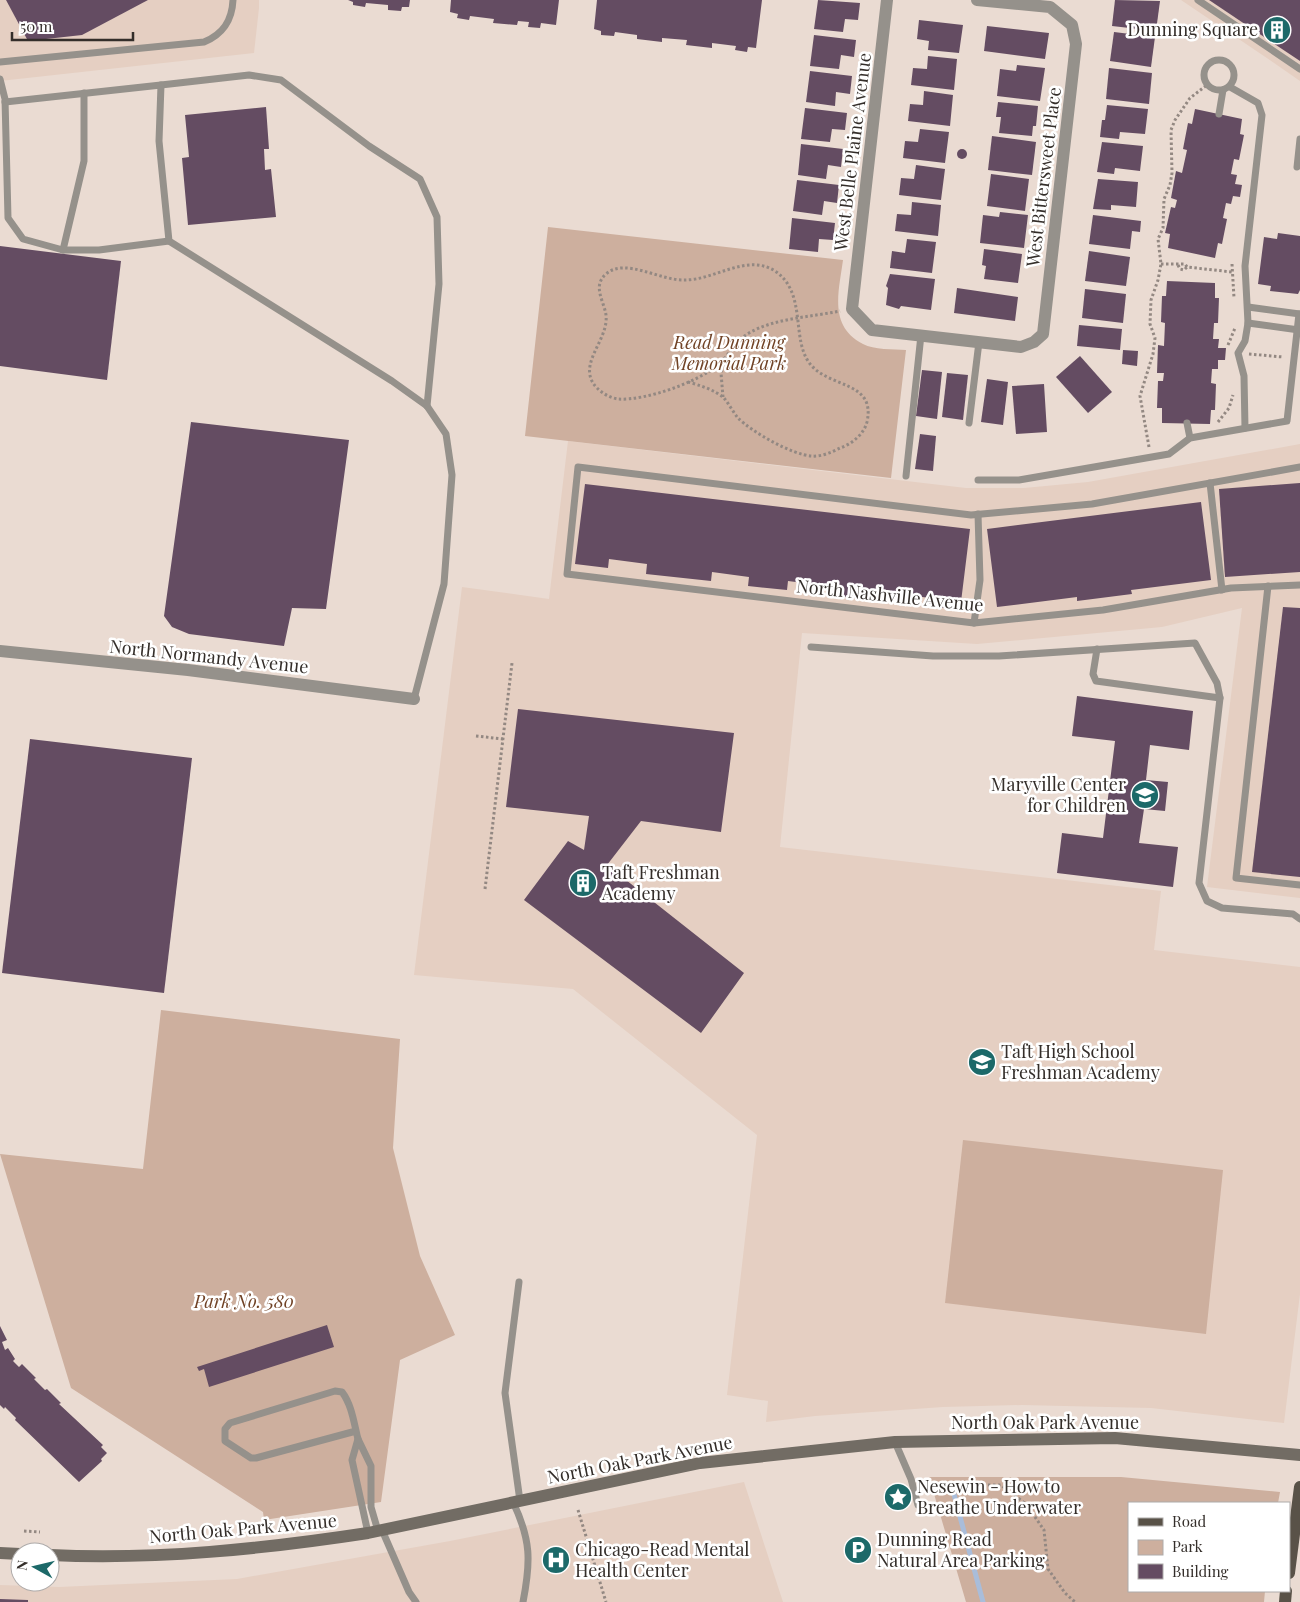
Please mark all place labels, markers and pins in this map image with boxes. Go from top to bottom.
building icon: Dunning Square [1262,15,1292,45]
place label: Dunning Square [1127,17,1258,41]
place label: Maryville Center for Children [991,772,1126,817]
school or university icon: Maryville Center for Children [1130,780,1160,810]
place label: Taft Freshman Academy [601,860,720,905]
building icon: Taft Freshman Academy [568,868,598,898]
place label: Taft High School Freshman Academy [1001,1039,1160,1084]
school or university icon: Taft High School Freshman Academy [967,1047,997,1077]
place label: Nesewin - How to Breathe Underwater [917,1474,1081,1519]
place icon: Nesewin - How to Breathe Underwater [883,1482,913,1512]
place label: Dunning Read Natural Area Parking [877,1527,1045,1572]
parking icon: Dunning Read Natural Area Parking [843,1535,873,1565]
place label: Chicago-Read Mental Health Center [575,1537,750,1582]
hospital icon: Chicago-Read Mental Health Center [541,1545,571,1575]

